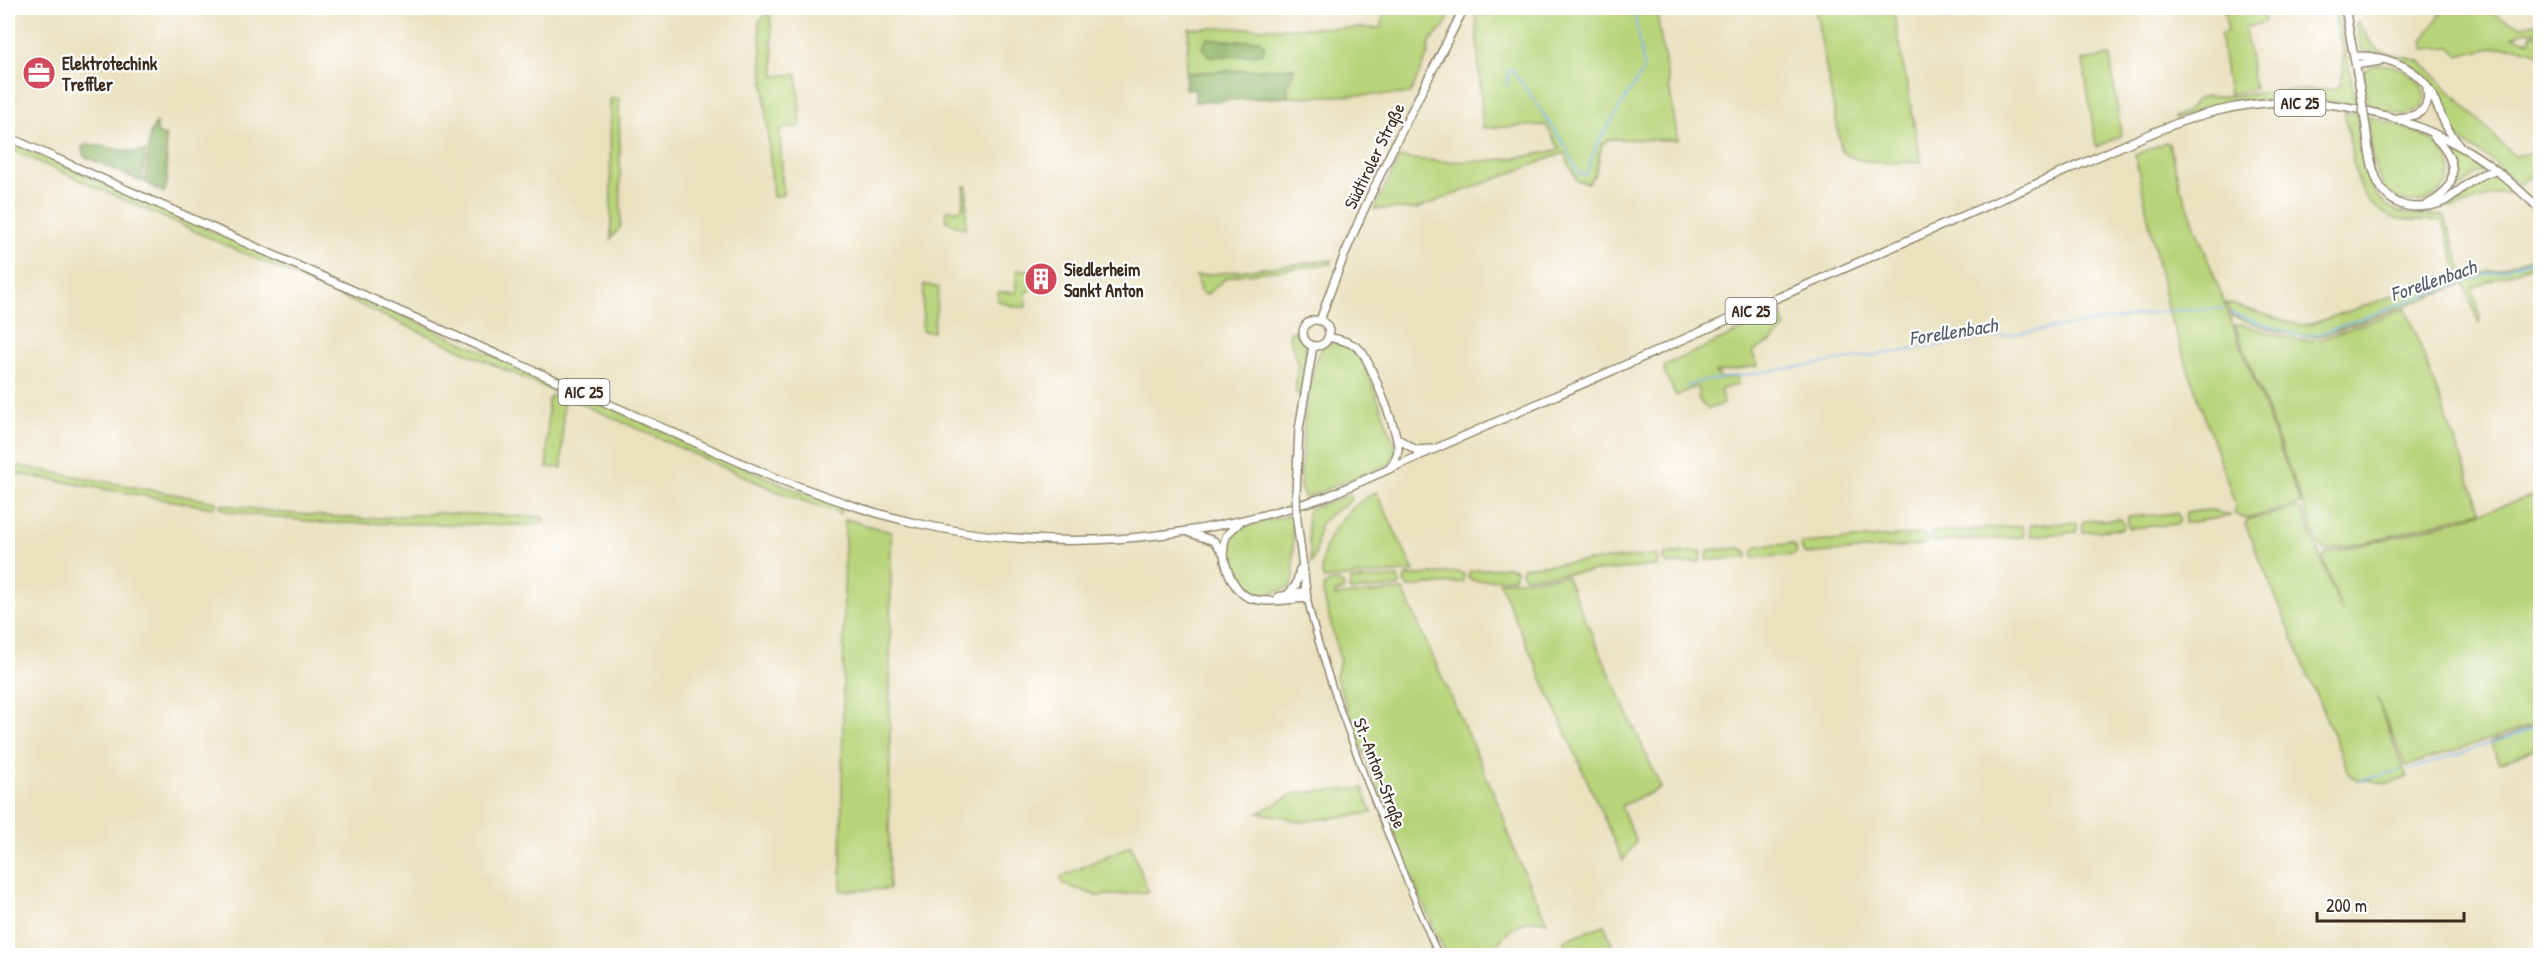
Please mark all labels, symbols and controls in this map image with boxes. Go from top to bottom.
place label: Elektrotechink Treffler [61,51,158,97]
office icon: Elektrotechink Treffler [21,55,57,91]
road number: AIC 25 [2274,90,2326,116]
street label: Südtiroler Straße [1338,99,1410,213]
water label: Forellenbach [2386,252,2481,307]
place label: Siedlerheim Sankt Anton [1064,257,1144,303]
building icon: Siedlerheim Sankt Anton [1023,261,1059,297]
road number: AIC 25 [1726,298,1776,324]
water label: Forellenbach [1907,310,2001,351]
road number: AIC 25 [558,379,610,405]
street label: St.-Anton-Straße [1347,714,1413,832]
scale bar [2317,885,2464,923]
text: 200 m [2326,893,2367,918]

